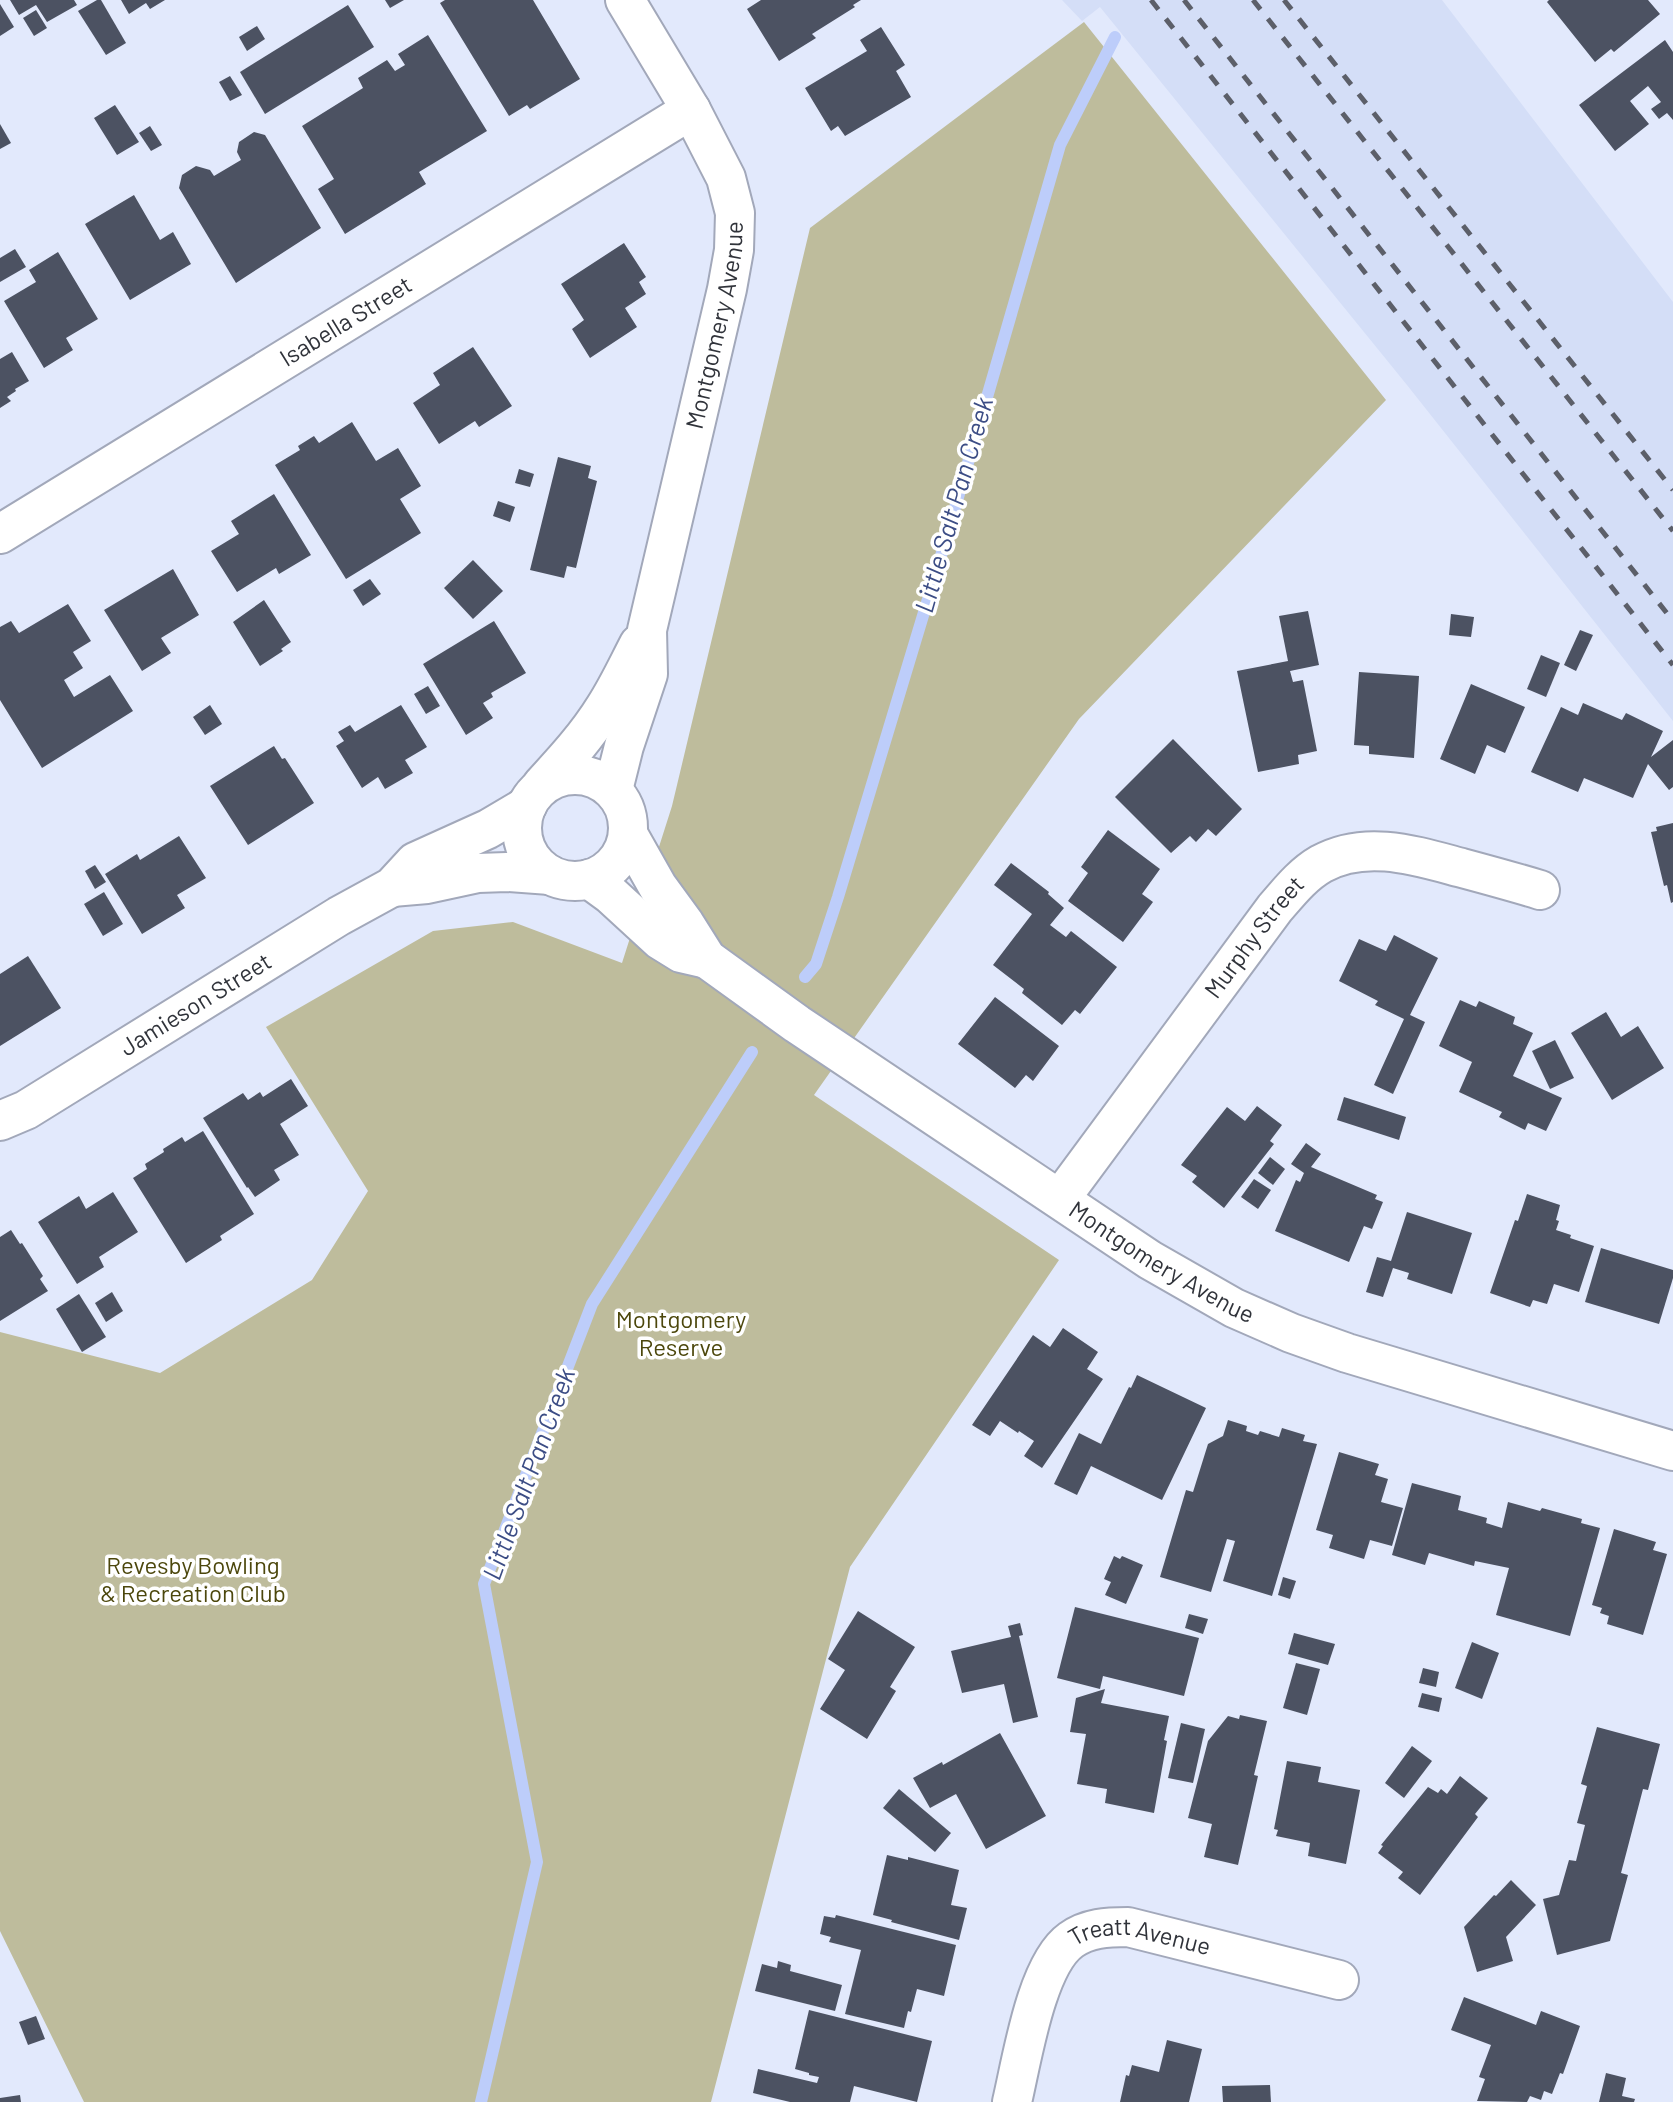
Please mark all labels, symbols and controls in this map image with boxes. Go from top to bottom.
street label: Montgomery Avenue [679,221,748,432]
street label: Isabella Street [274,269,417,372]
water label: Little Salt Pan Creek [907,393,998,616]
street label: Murphy Street [1197,869,1309,1003]
street label: Jamieson Street [114,946,276,1061]
street label: Montgomery Avenue [1064,1194,1259,1328]
park label: Montgomery Reserve [616,1304,746,1361]
water label: Little Salt Pan Creek [475,1363,580,1584]
park label: Revesby Bowling & Recreation Club [100,1550,286,1607]
street label: Treatt Avenue [1063,1911,1214,1960]

